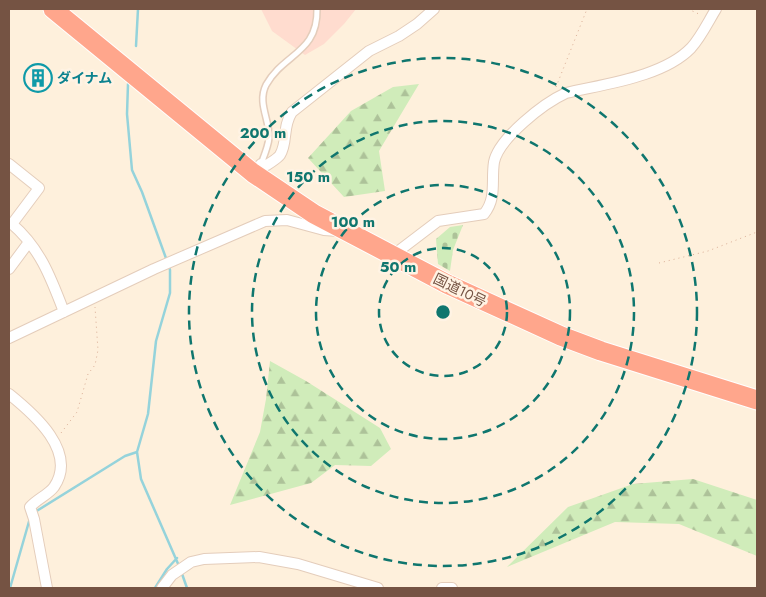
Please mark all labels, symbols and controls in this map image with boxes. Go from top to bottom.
building icon: ダイナム [23,63,53,93]
place label: ダイナム [57,68,112,88]
text: 200 m [240,122,286,144]
text: 150 m [286,166,330,188]
text: 100 m [331,211,375,233]
text: 50 m [380,256,416,278]
street label: 国道10号 [430,269,490,311]
centre of rings [434,303,452,321]

